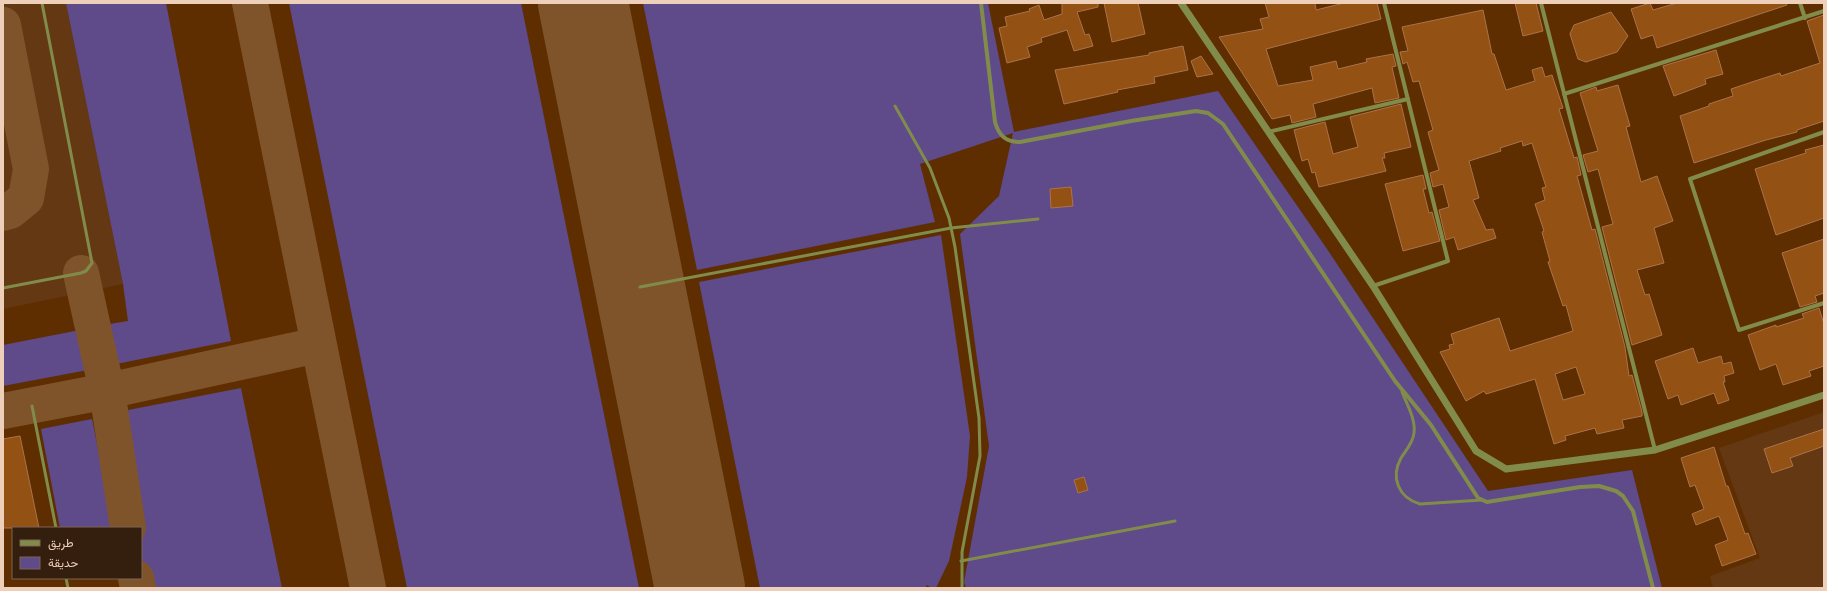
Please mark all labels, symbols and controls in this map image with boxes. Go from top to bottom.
legend [12,527,142,579]
text: طريق [48,534,74,552]
text: حديقة [48,554,78,572]

